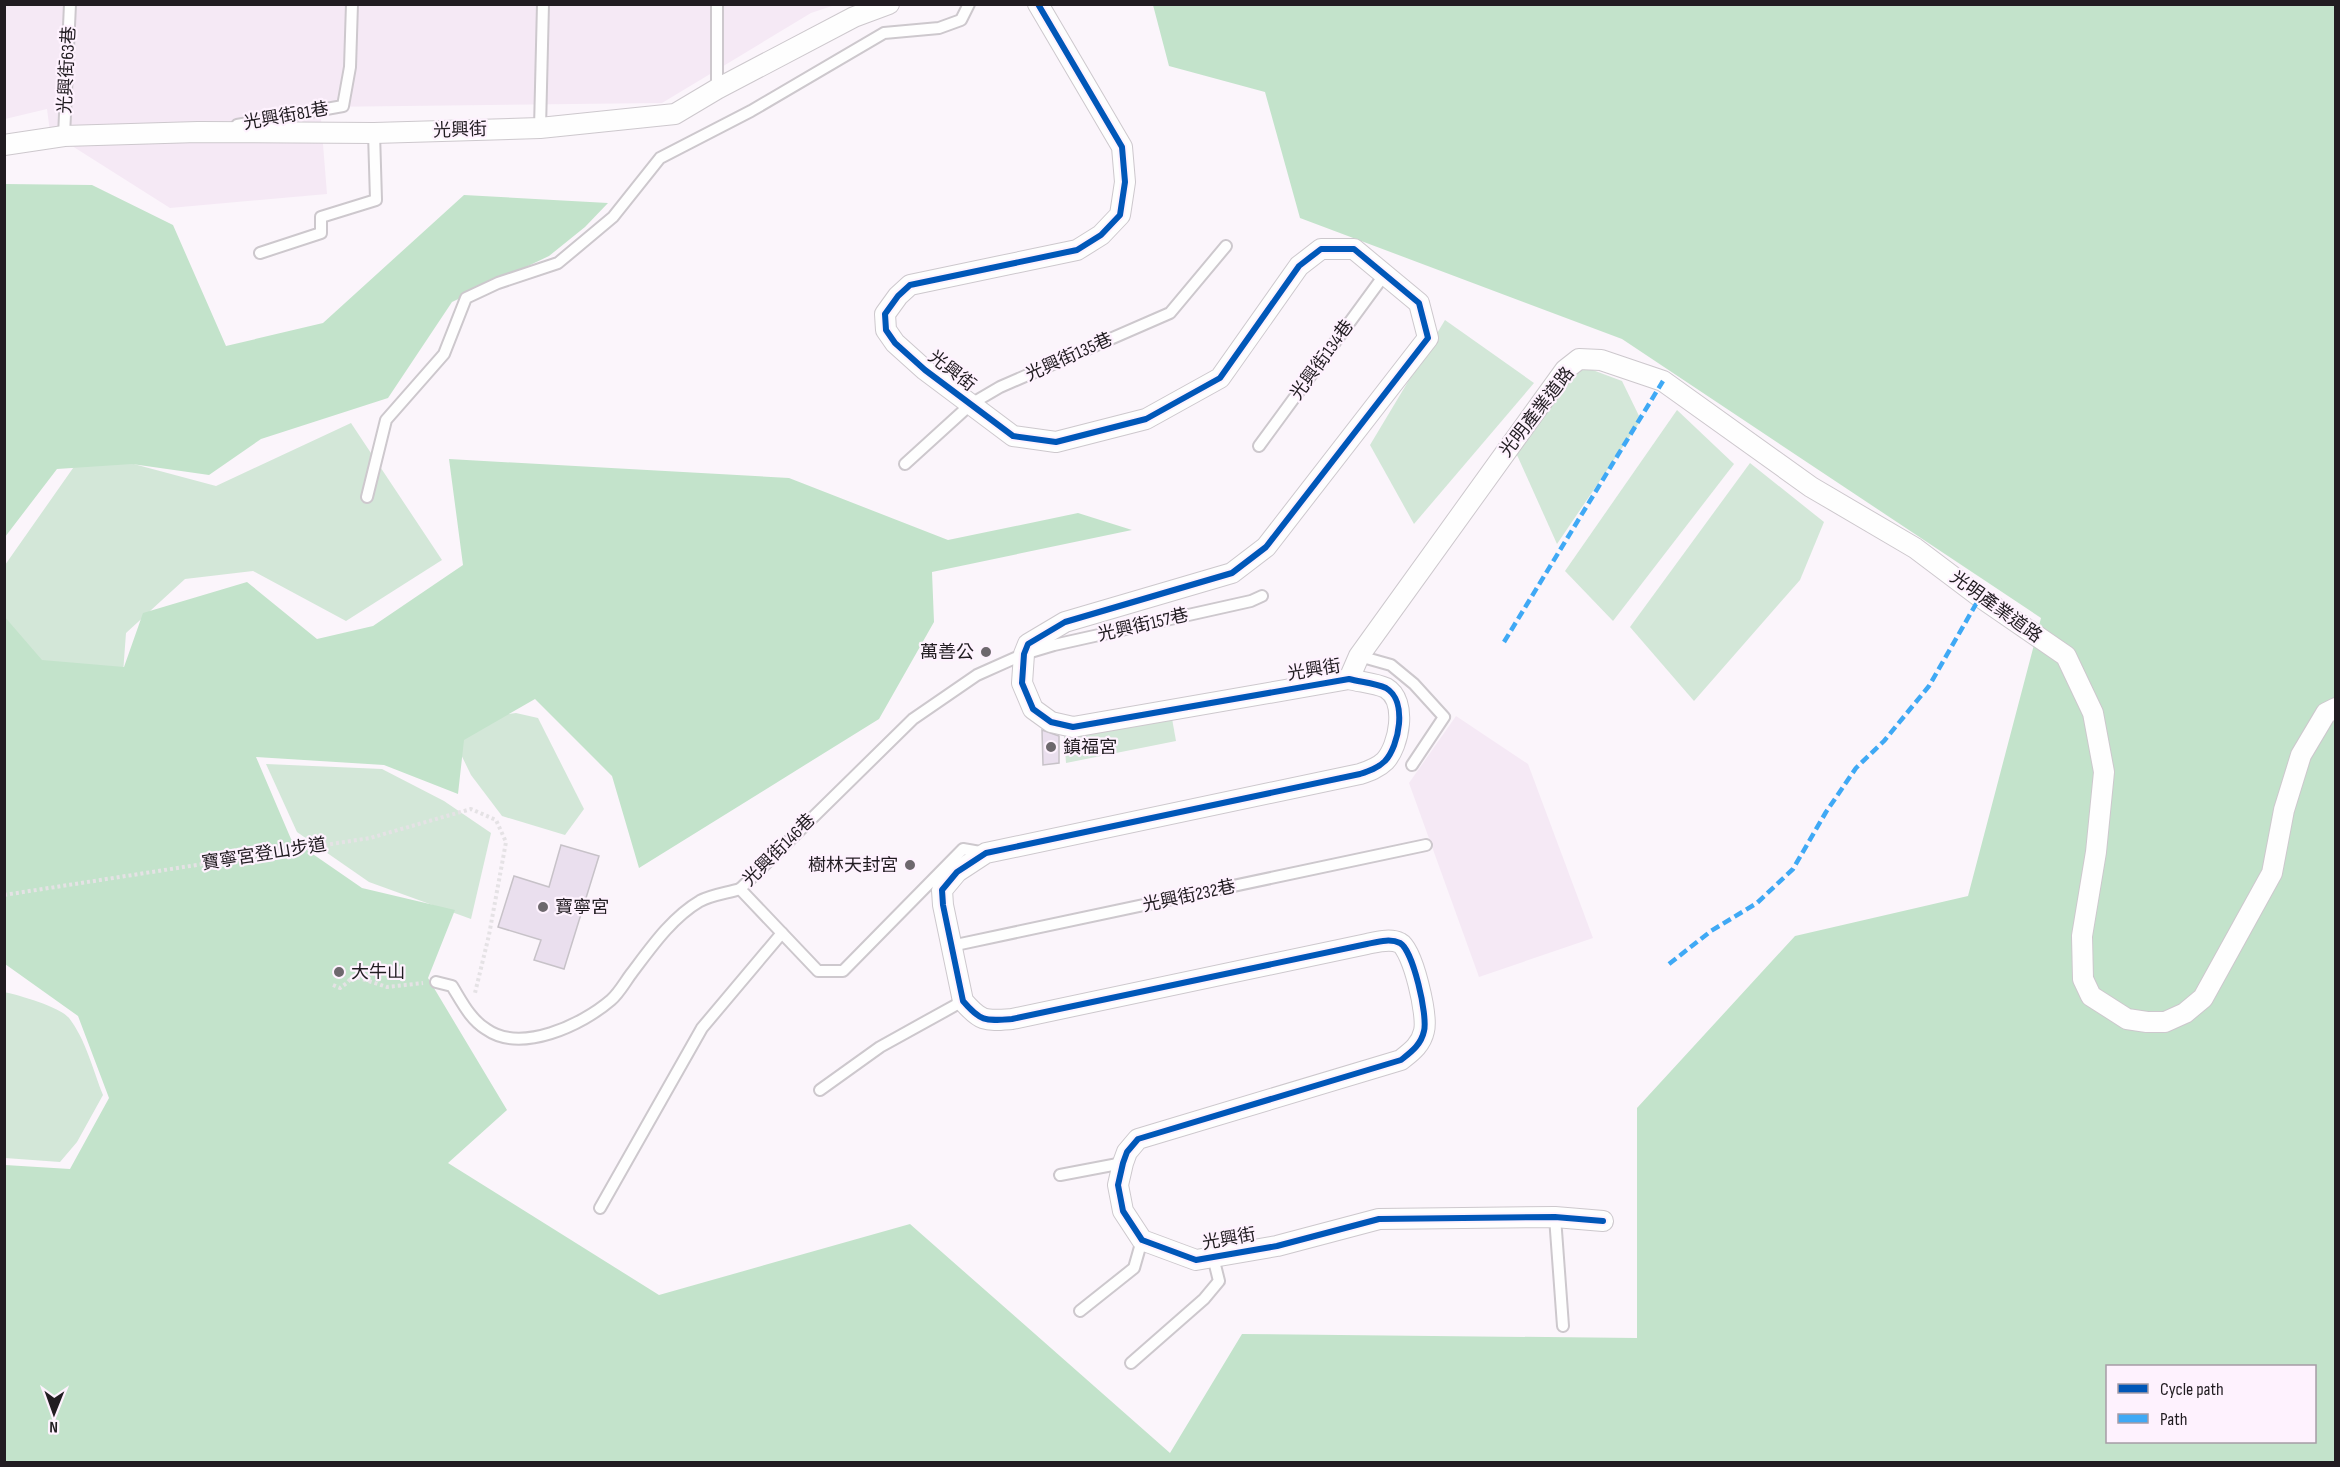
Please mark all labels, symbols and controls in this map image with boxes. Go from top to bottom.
street label: 光興街63巷 [54,26,80,114]
street label: 光興街81巷 [242,98,330,134]
street label: 光興街 [433,119,487,141]
street label: 光興街134巷 [1286,316,1358,404]
street label: 光興街135巷 [1022,328,1116,386]
street label: 光興街 [924,346,980,396]
street label: 光明產業道路 [1495,363,1579,461]
street label: 光明產業道路 [1946,567,2046,647]
street label: 光興街157巷 [1095,604,1191,646]
place label: 萬善公 [920,642,974,663]
marker: 萬善公 [979,645,993,659]
street label: 光興街 [1286,655,1342,685]
place label: 鎮福宮 [1063,737,1117,758]
marker: 鎮福宮 [1044,740,1058,754]
street label: 光興街146巷 [738,809,820,891]
street label: 寶寧宮登山步道 [200,834,328,874]
place label: 樹林天封宮 [808,855,898,876]
marker: 樹林天封宮 [903,858,917,872]
street label: 光興街232巷 [1141,876,1237,916]
place label: 寶寧宮 [555,897,609,918]
marker: 寶寧宮 [536,900,550,914]
place label: 大牛山 [351,962,405,983]
marker: 大牛山 [332,965,346,979]
street label: 光興街 [1201,1224,1257,1254]
legend [2106,1365,2316,1443]
text: Cycle path [2160,1379,2224,1400]
north arrow [24,1383,84,1443]
text: Path [2160,1409,2188,1430]
text: N [49,1417,58,1436]

